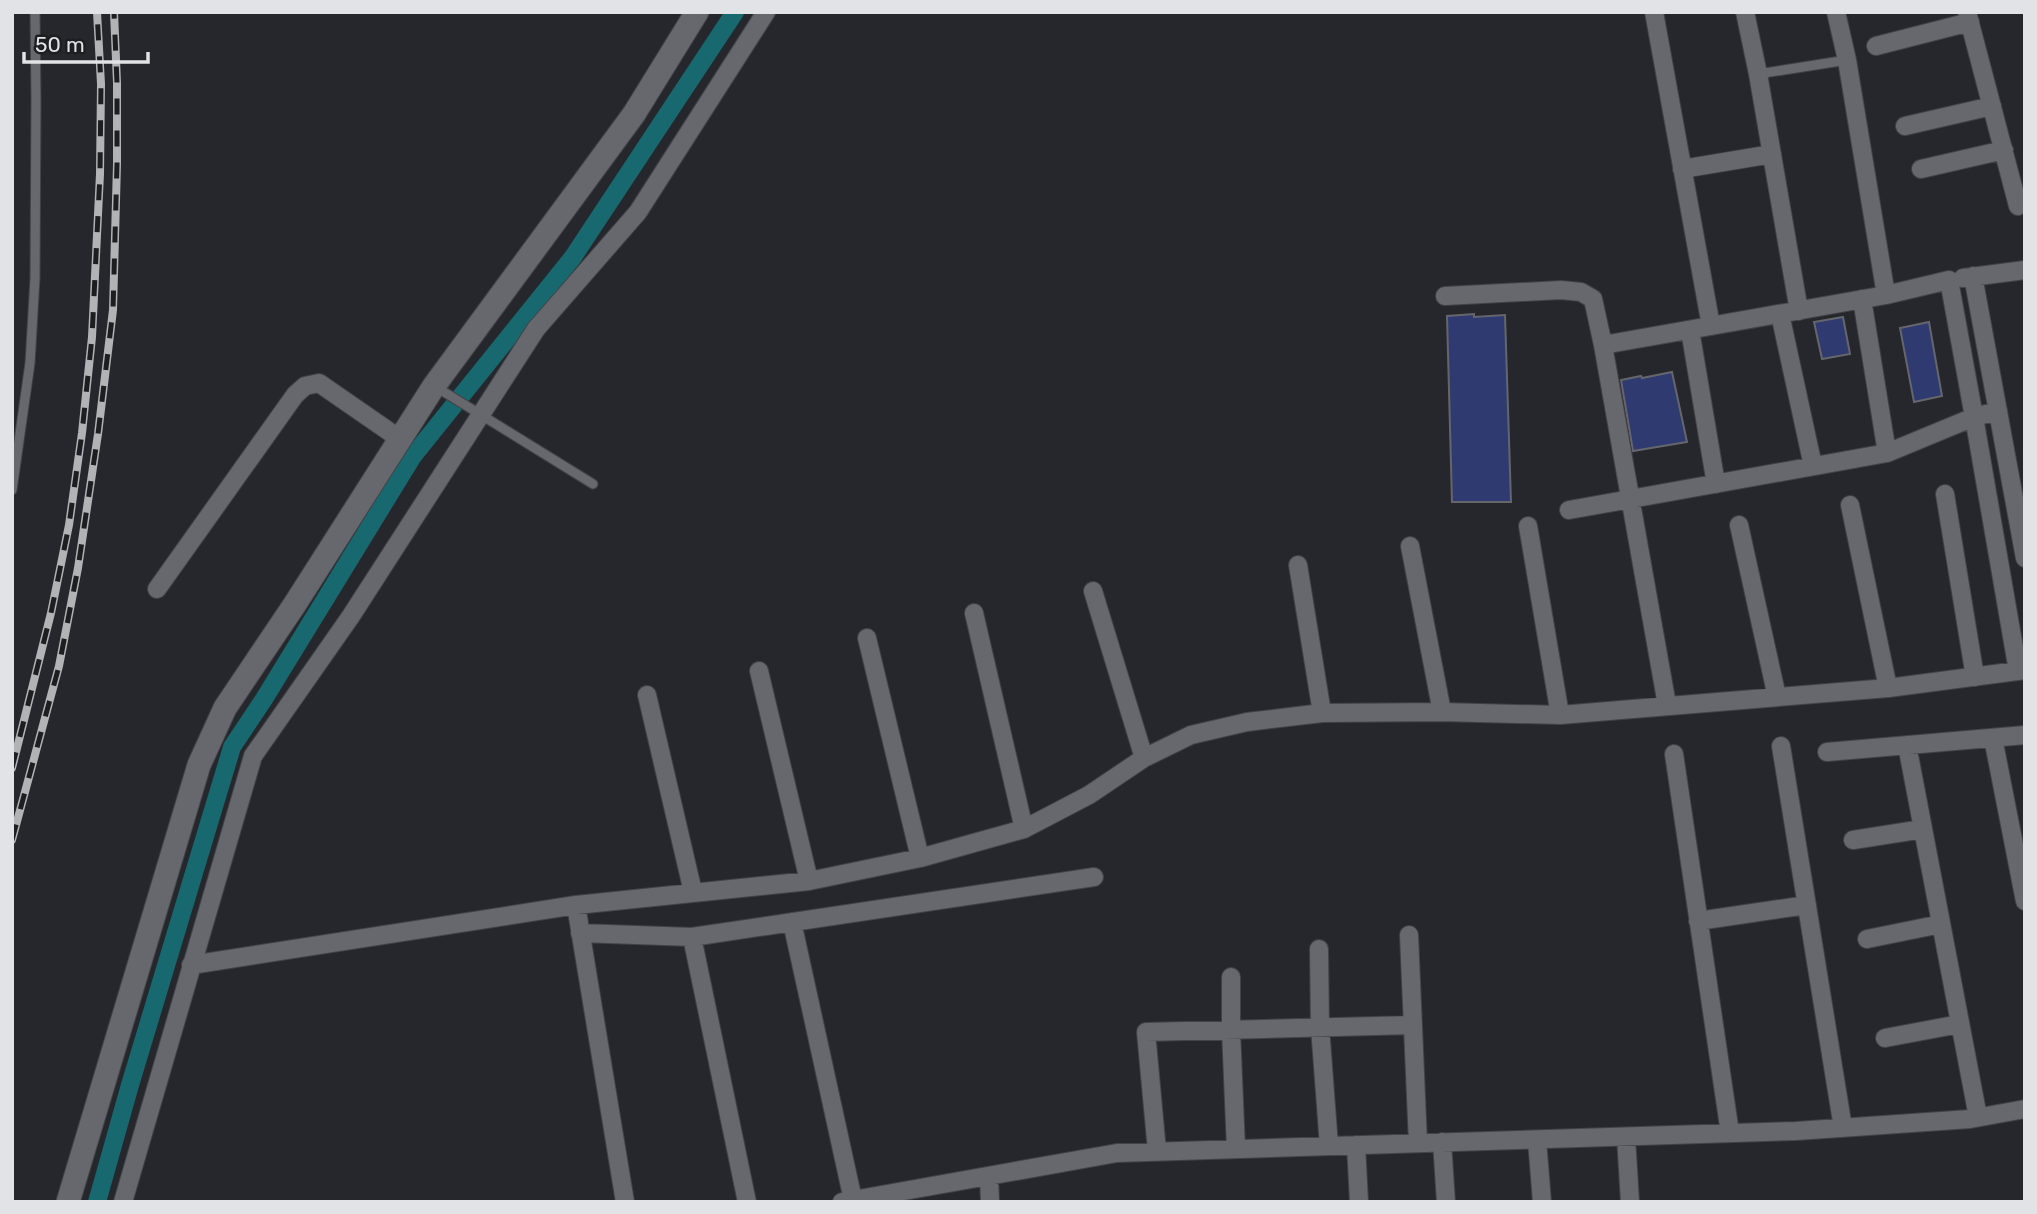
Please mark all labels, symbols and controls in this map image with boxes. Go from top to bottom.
scale bar [24,21,149,65]
text: 50 m [35,32,85,57]

